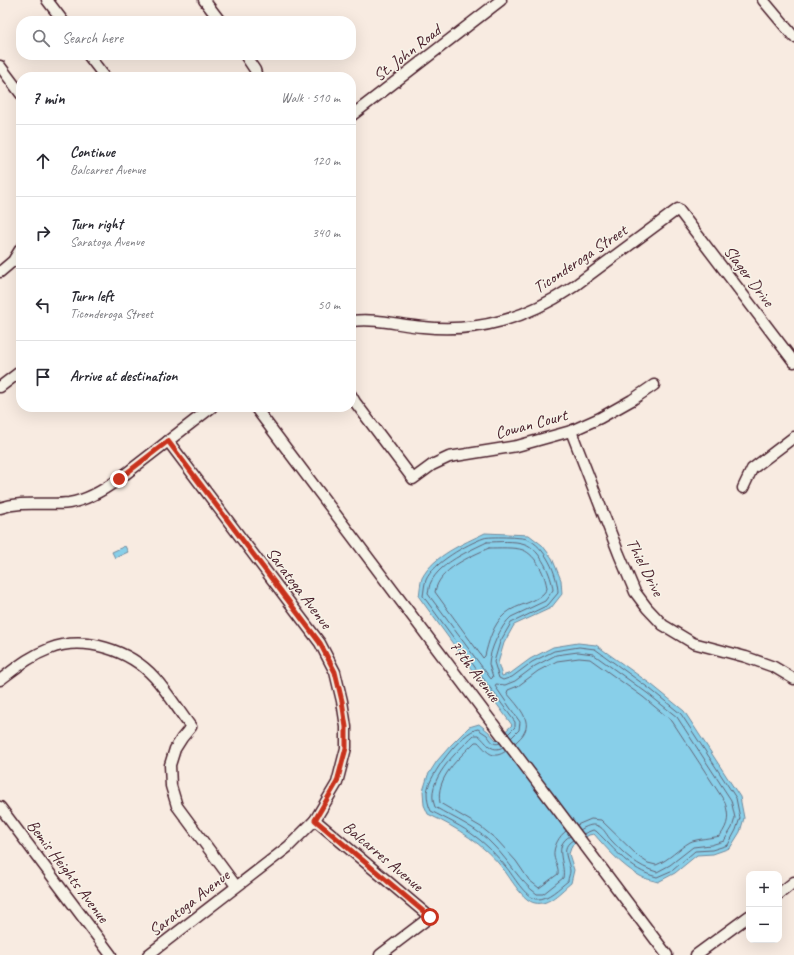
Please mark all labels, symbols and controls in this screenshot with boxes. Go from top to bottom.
search box [16,16,356,60]
street label: St. John Road [369,19,447,86]
icon: search [30,27,52,49]
text: Search here [62,29,123,48]
text: 7 min [32,88,65,109]
text: Walk · 510 m [281,90,340,106]
text: Continue [70,143,115,162]
icon: ahead [32,150,54,172]
text: 120 m [312,153,340,169]
text: Balcarres Avenue [70,162,146,178]
text: Turn right [70,215,123,234]
street label: Ticonderoga Street [529,219,633,298]
icon: right [32,222,54,244]
text: 340 m [312,225,340,241]
text: Saratoga Avenue [70,234,144,250]
street label: Slager Drive [719,241,780,312]
text: Turn left [70,287,113,306]
icon: left [32,294,54,316]
text: 50 m [318,297,340,313]
text: Ticonderoga Street [70,306,153,322]
icon: arrive [32,366,54,388]
text: Arrive at destination [70,367,177,386]
street label: Cowan Court [493,404,571,444]
route end [110,470,128,488]
street label: Thiel Drive [622,535,669,601]
street label: Saratoga Avenue [262,543,337,634]
street label: 77th Avenue [445,636,506,707]
street label: Bemis Heights Avenue [22,815,115,928]
street label: Balcarres Avenue [338,816,429,897]
street label: Saratoga Avenue [144,864,235,941]
map controls [746,871,782,943]
button: + [746,871,782,907]
button: − [746,907,782,943]
route start [421,908,439,926]

